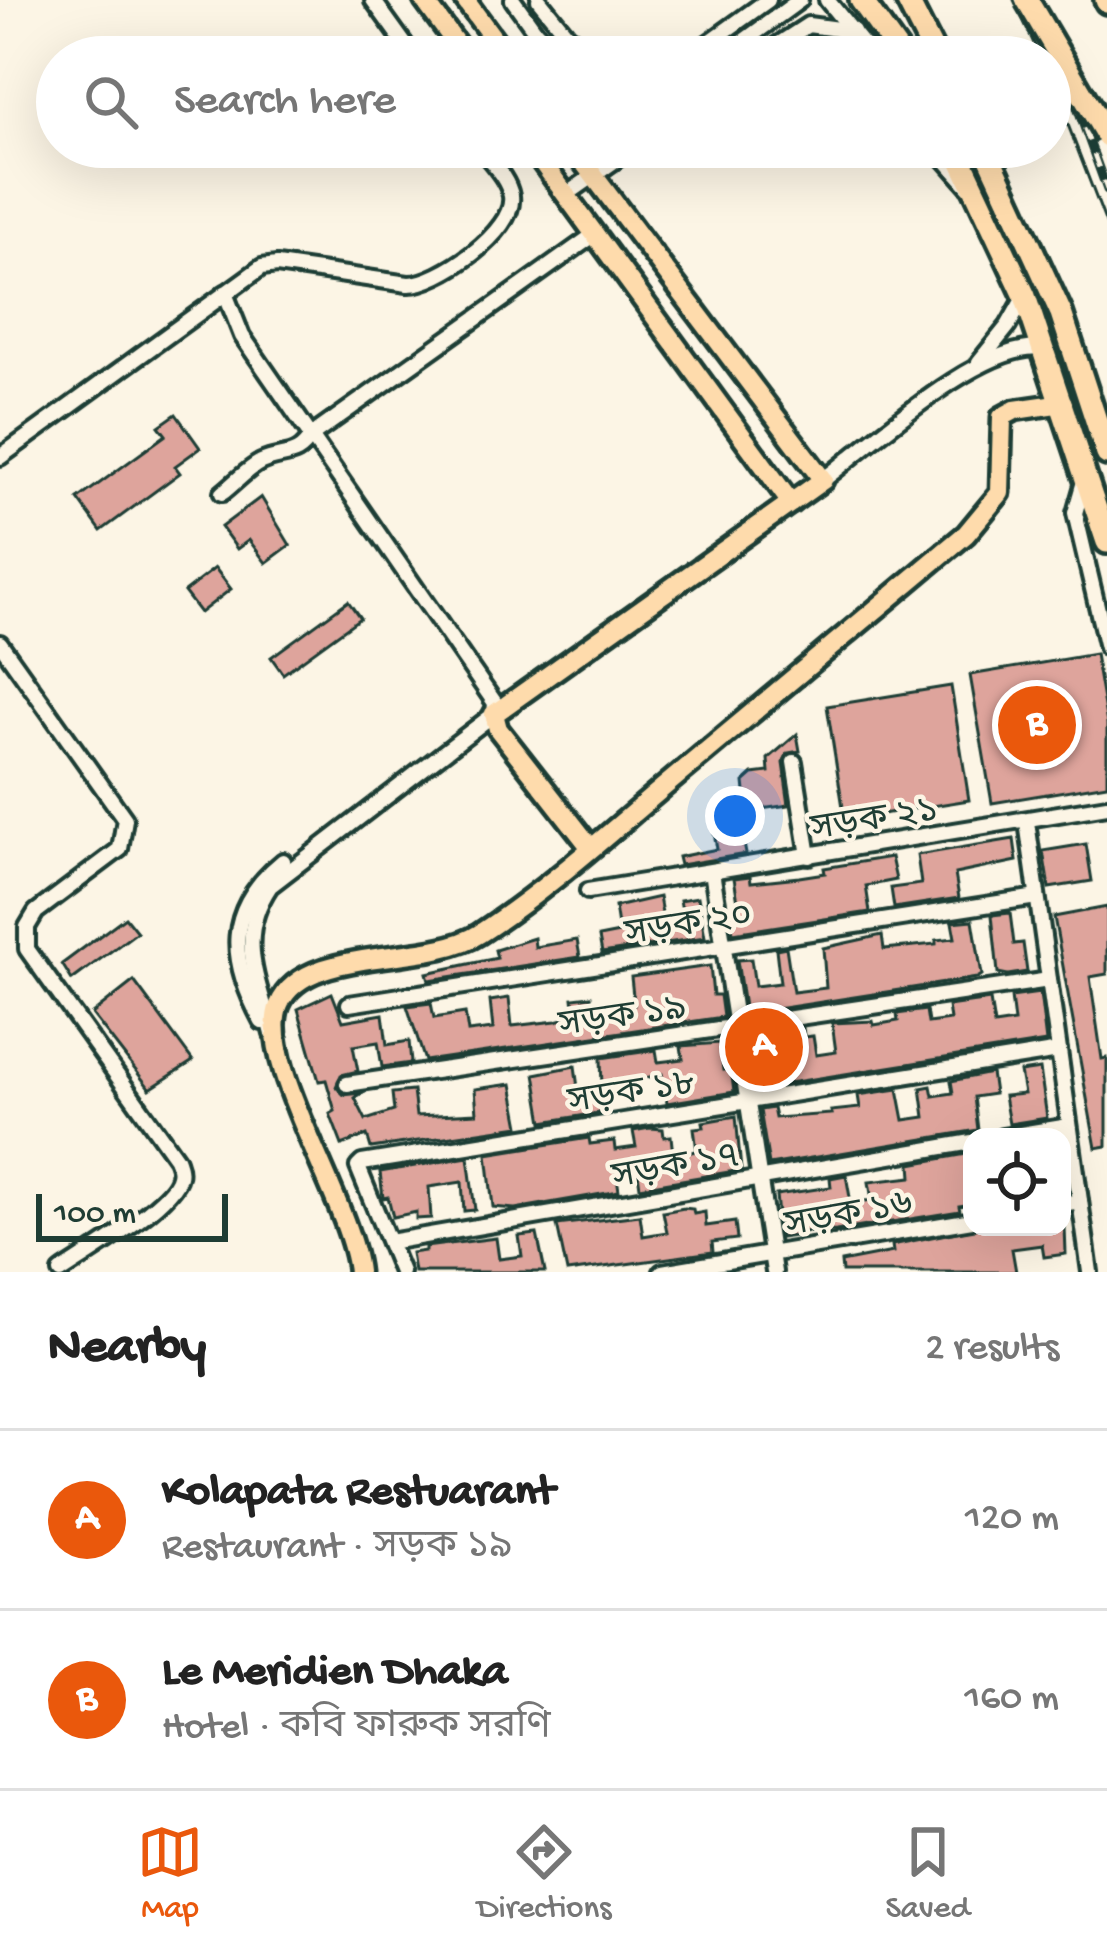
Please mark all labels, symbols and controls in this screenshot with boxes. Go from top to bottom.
search box [36,36,1071,168]
icon: search [78,69,144,135]
text: Search here [174,76,396,129]
pin: B [998,680,1076,770]
your location [705,786,765,846]
street label: সড়ক ২১ [807,791,942,854]
street label: সড়ক ২০ [621,896,756,959]
street label: সড়ক ১৯ [555,989,689,1050]
pin: A [725,1002,803,1092]
street label: সড়ক ১৮ [564,1064,699,1127]
map controls [963,1128,1071,1236]
button: locate [963,1128,1071,1236]
street label: সড়ক ১৭ [608,1137,743,1202]
street label: সড়ক ১৬ [781,1185,916,1250]
scale bar [36,1188,228,1241]
text: 100 m [54,1196,136,1234]
text: Nearby [48,1320,206,1380]
text: 2 results [925,1327,1059,1373]
text: Kolapata Restuarant [162,1467,555,1520]
text: A [75,1497,99,1543]
text: 120 m [965,1497,1059,1543]
text: Restaurant · সড়ক ১৯ [162,1526,512,1572]
text: Le Meridien Dhaka [162,1647,507,1700]
text: B [77,1677,97,1723]
text: 160 m [964,1677,1059,1723]
text: Hotel · কবি ফারুক সরণি [162,1706,551,1752]
tab: Map [137,1819,203,1929]
tab: Directions [477,1819,611,1929]
tab: Saved [885,1819,970,1929]

